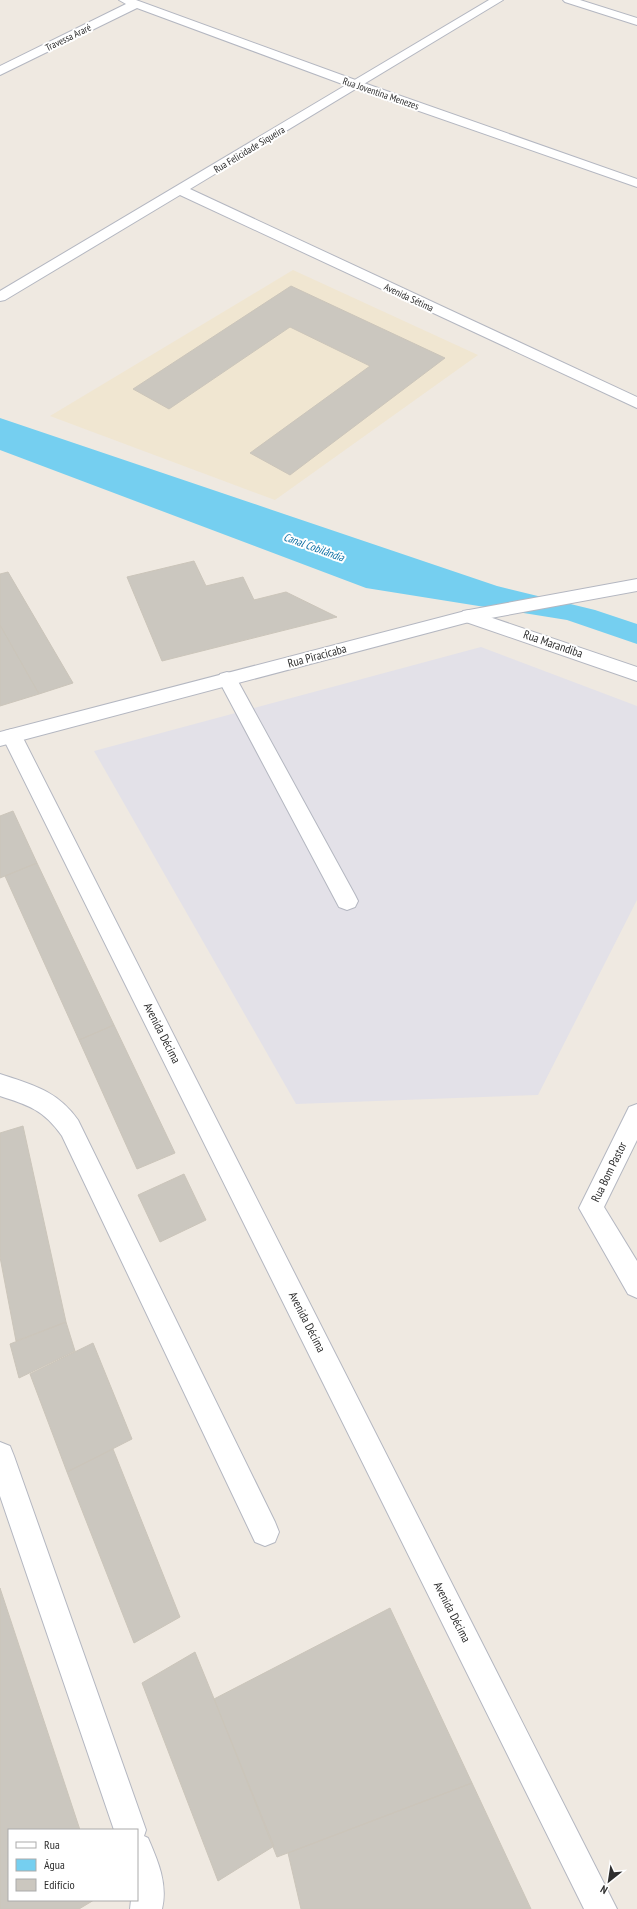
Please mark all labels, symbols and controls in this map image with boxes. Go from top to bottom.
street label: Travessa Araré [43,21,93,54]
street label: Rua Joventina Menezes [341,74,421,113]
street label: Rua Felicidade Siqueira [211,123,287,176]
street label: Avenida Sétima [382,280,436,315]
water label: Canal Cobilândia [282,530,347,565]
street label: Rua Marandiba [521,626,585,661]
street label: Rua Piracicaba [286,640,348,671]
street label: Avenida Décima [141,1000,184,1066]
street label: Rua Bom Pastor [588,1139,630,1204]
street label: Avenida Décima [286,1289,329,1355]
street label: Avenida Décima [431,1579,474,1645]
legend [8,1829,138,1901]
text: Rua [44,1837,60,1852]
text: Água [44,1857,65,1872]
north arrow [589,1861,629,1901]
text: Edifício [44,1877,75,1892]
text: N [598,1882,610,1897]

